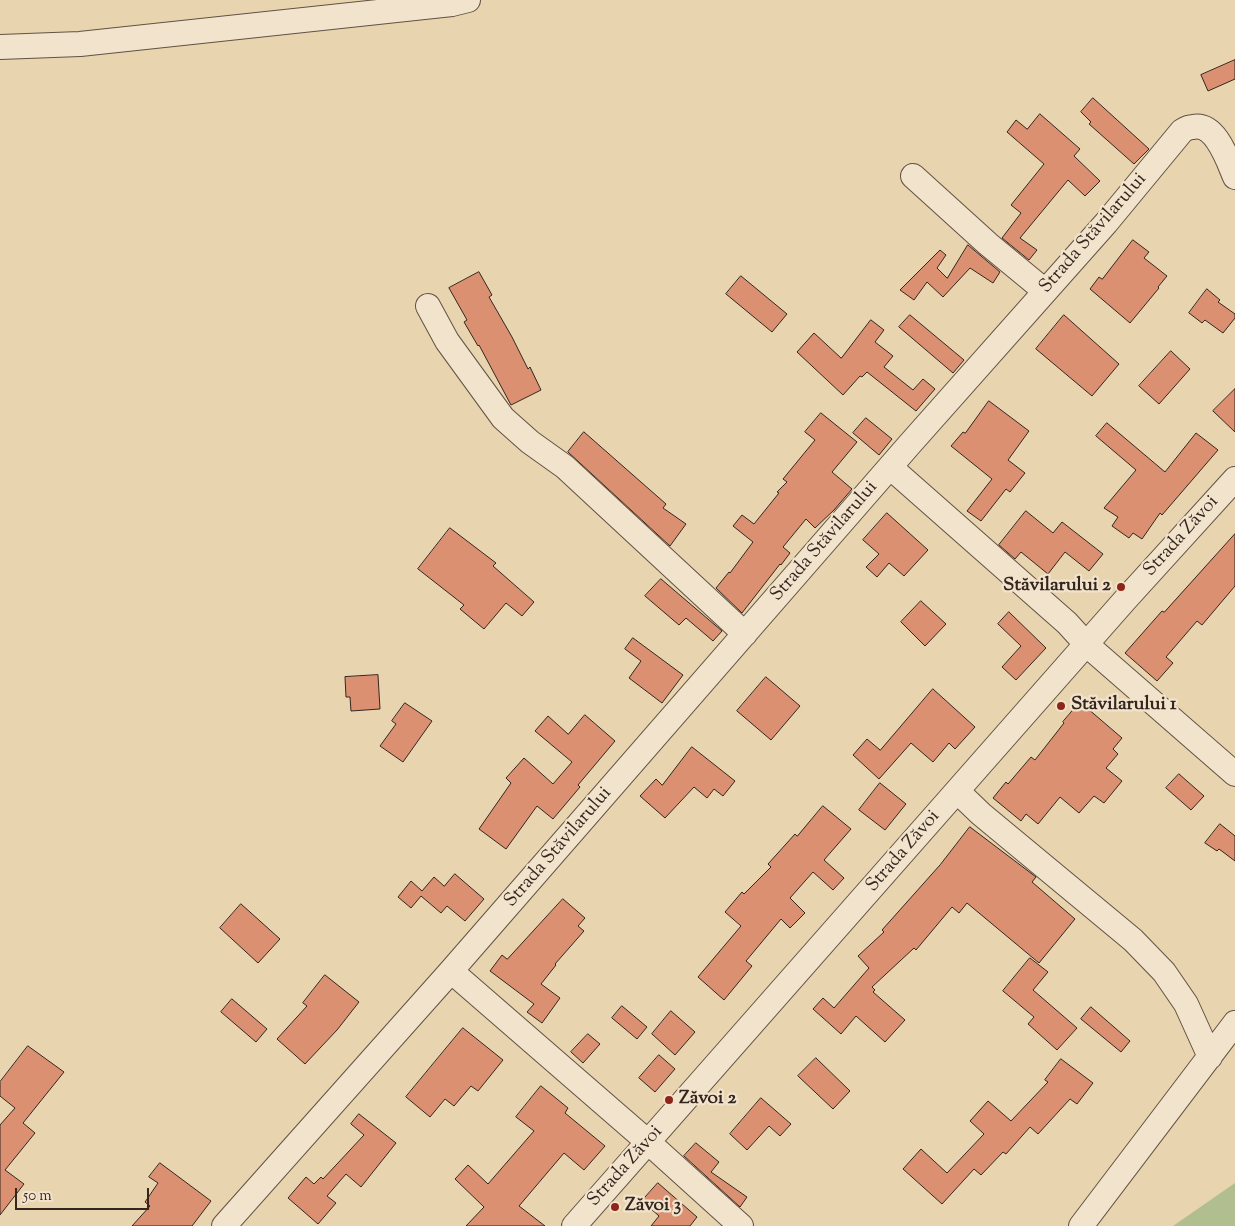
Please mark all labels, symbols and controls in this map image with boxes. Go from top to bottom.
street label: Strada Stăvilarului [1036,169,1152,299]
street label: Strada Stăvilarului [767,477,883,607]
street label: Strada Zăvoi [1140,492,1224,582]
place label: Stăvilarului 2 [1003,576,1111,598]
marker: Stăvilarului 2 [1115,581,1127,593]
place label: Stăvilarului 1 [1071,695,1176,717]
marker: Stăvilarului 1 [1055,700,1067,712]
street label: Strada Stăvilarului [501,783,617,913]
street label: Strada Zăvoi [862,806,946,898]
place label: Zăvoi 2 [679,1089,736,1111]
marker: Zăvoi 2 [663,1094,675,1106]
street label: Strada Zăvoi [584,1122,668,1212]
scale bar [18,1178,151,1210]
text: 50 m [23,1186,52,1207]
place label: Zăvoi 3 [625,1196,681,1218]
marker: Zăvoi 3 [609,1201,621,1213]

